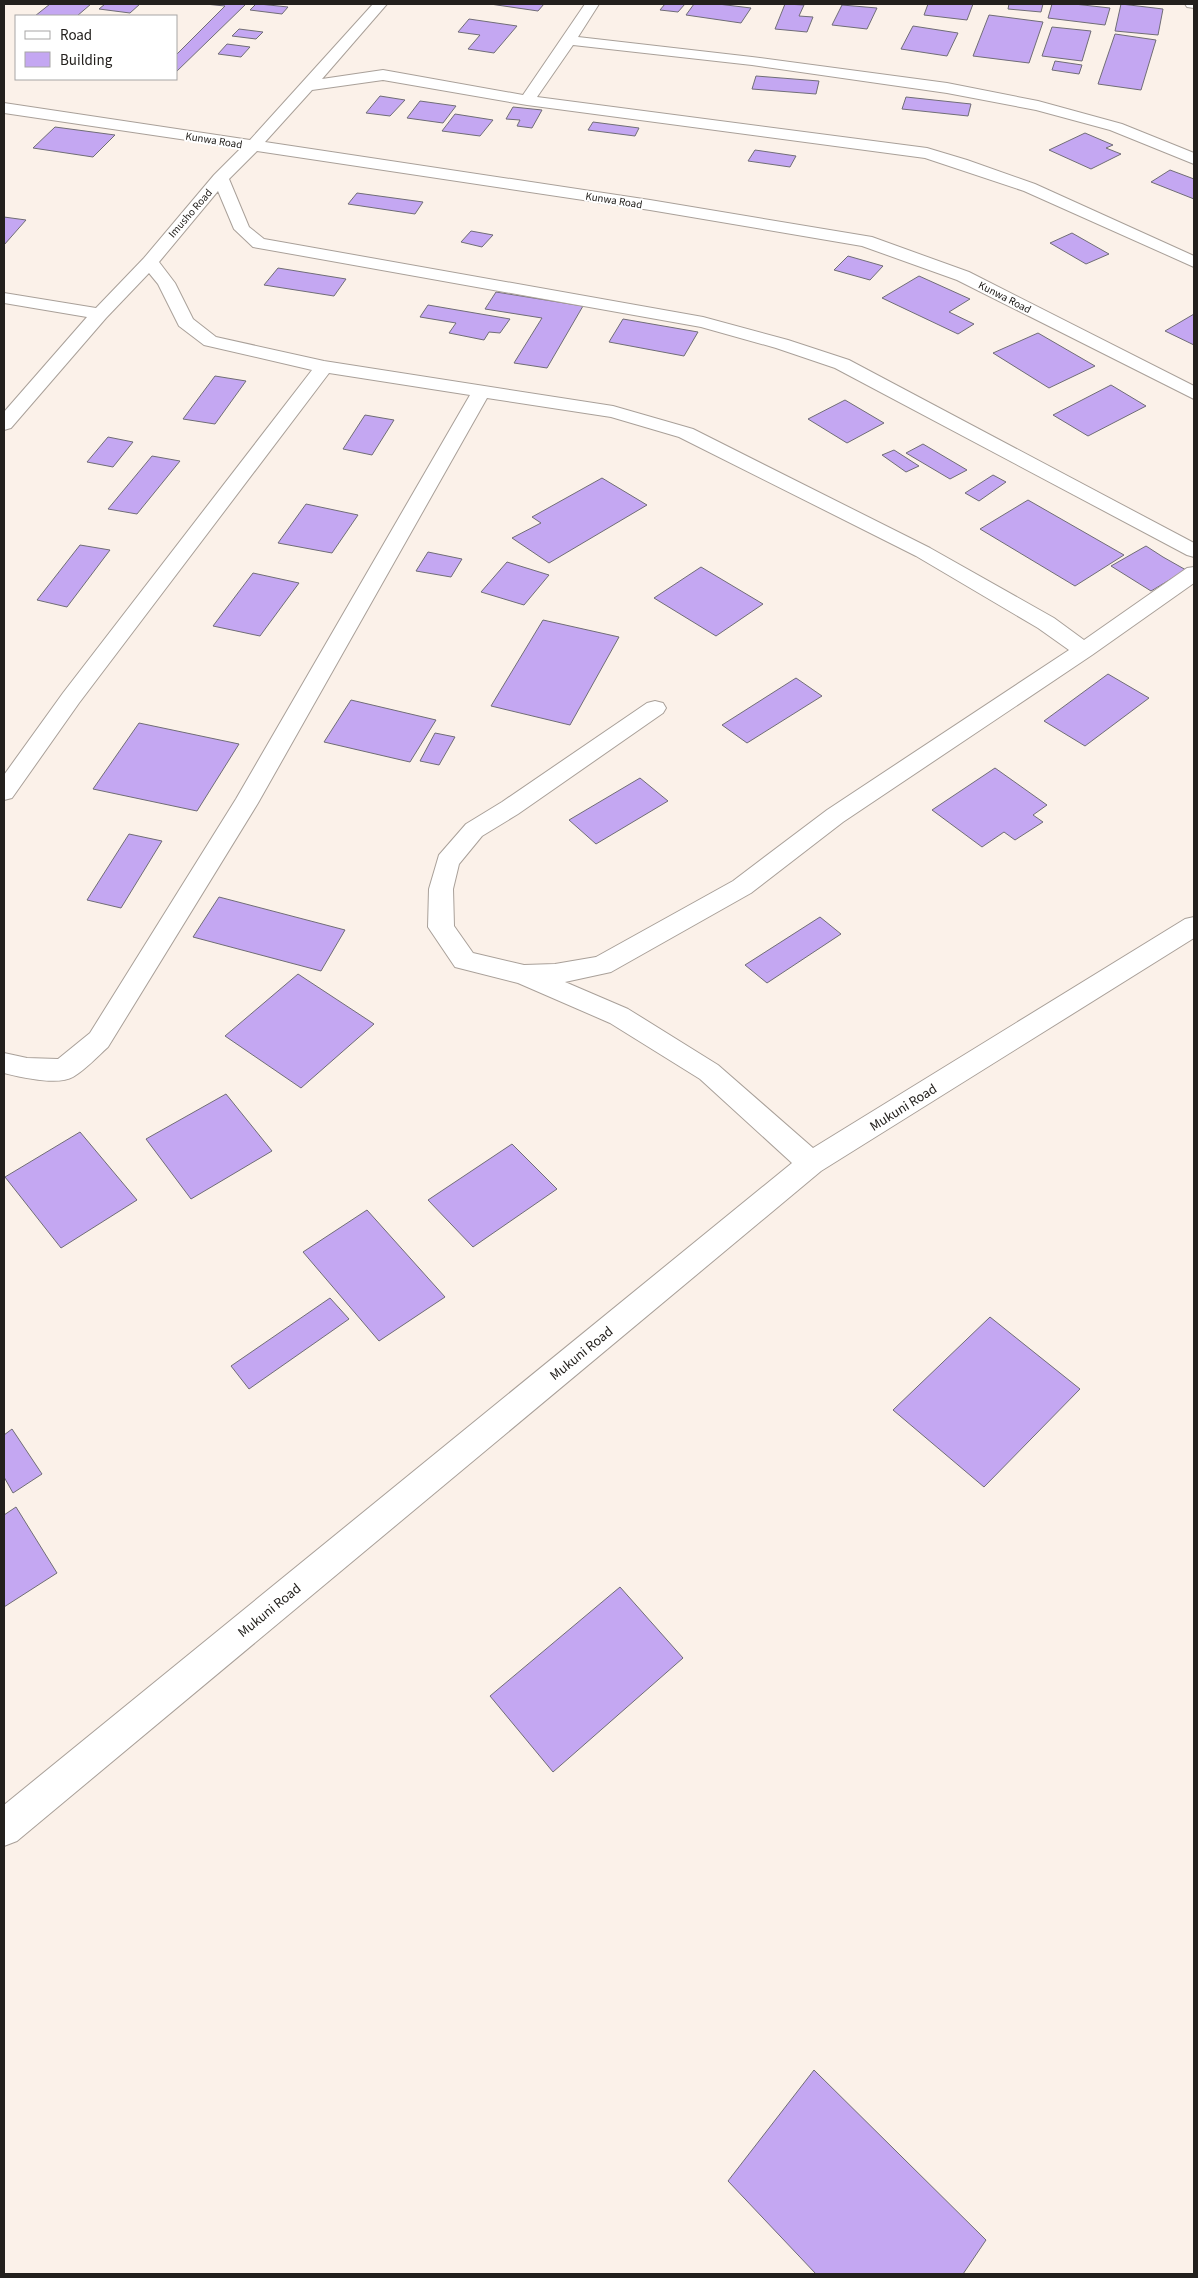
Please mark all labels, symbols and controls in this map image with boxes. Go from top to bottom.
legend [15,15,178,80]
text: Road [60,25,92,46]
text: Building [60,50,113,71]
street label: Kunwa Road [184,129,243,152]
street label: Imusho Road [165,186,216,241]
street label: Kunwa Road [584,189,643,212]
street label: Kunwa Road [976,278,1034,317]
street label: Mukuni Road [866,1079,941,1136]
street label: Mukuni Road [546,1322,617,1385]
street label: Mukuni Road [234,1579,305,1642]

